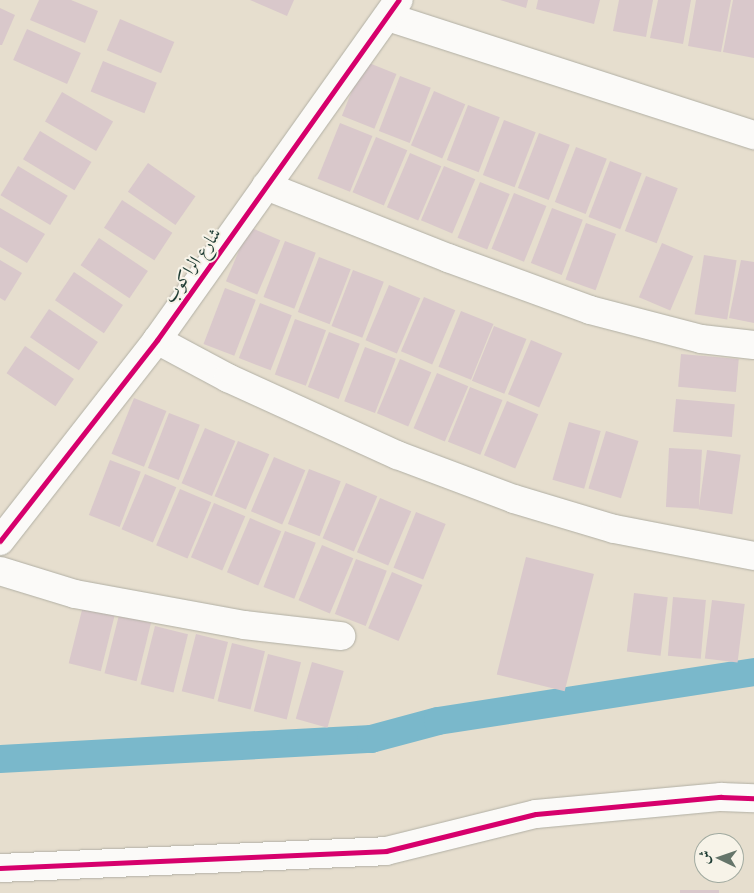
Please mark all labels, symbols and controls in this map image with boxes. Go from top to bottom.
street label: شارع الراكوب [159,224,227,308]
north arrow [694,833,744,883]
text: ش [696,850,713,865]

